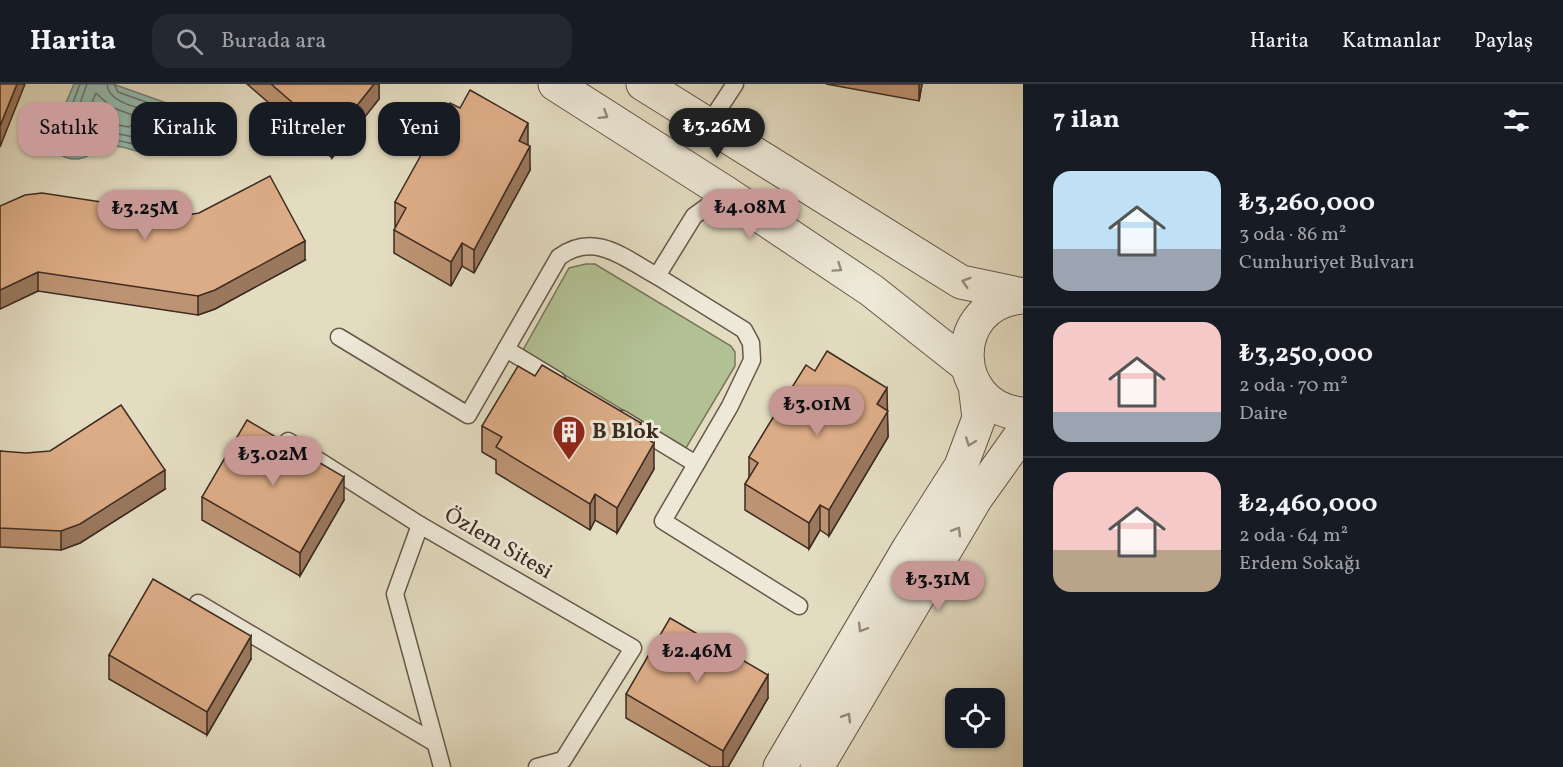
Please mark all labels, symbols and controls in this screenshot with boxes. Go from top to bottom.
search box [152,14,572,68]
text: Harita [30,22,116,61]
icon: search [173,25,206,58]
text: Burada ara [221,26,326,57]
text: Harita [1250,27,1309,56]
text: Katmanlar [1342,27,1441,56]
text: Paylaş [1474,27,1533,56]
chip: Satılık [18,102,119,156]
chip: Kiralık [131,102,237,156]
chip: Filtreler [249,102,366,156]
chip: Yeni [378,102,460,156]
text: 7 ilan [1053,102,1120,138]
icon: filters [1500,104,1533,137]
one-way arrow [598,108,608,120]
pin: ₺3.26M [668,108,766,159]
text: ₺3.26M [683,113,751,141]
text: ₺3,260,000 [1239,185,1375,221]
pin: ₺4.08M [701,189,799,240]
pin: ₺3.25M [96,190,194,241]
text: ₺4.08M [714,194,786,222]
text: ₺3.25M [111,195,179,223]
icon: home [1101,195,1173,267]
text: 3 oda · 86 m² [1239,221,1346,249]
text: Cumhuriyet Bulvarı [1239,249,1414,277]
one-way arrow [831,261,842,272]
one-way arrow [961,277,972,289]
text: ₺3,250,000 [1239,336,1373,372]
icon: home [1101,346,1173,418]
text: 2 oda · 70 m² [1239,372,1348,400]
pin: ₺3.01M [768,386,866,437]
text: ₺3.01M [783,391,851,419]
text: Daire [1239,400,1287,428]
building icon: B Blok [551,414,587,461]
place label: B Blok [592,417,659,448]
pin: ₺3.02M [224,436,322,487]
one-way arrow [965,436,978,447]
text: ₺3.02M [238,441,308,469]
text: ₺2,460,000 [1239,486,1377,522]
icon: home [1101,496,1173,568]
street label: Özlem Sitesi [438,500,558,588]
text: 2 oda · 64 m² [1239,522,1348,550]
one-way arrow [949,527,961,537]
text: Erdem Sokağı [1239,550,1360,578]
pin: ₺3.31M [889,561,987,612]
text: ₺3.31M [906,566,970,594]
one-way arrow [858,622,869,632]
pin: ₺2.46M [648,633,746,684]
text: ₺2.46M [662,638,732,666]
map controls [945,688,1005,748]
button: locate [945,688,1005,748]
one-way arrow [839,713,851,723]

